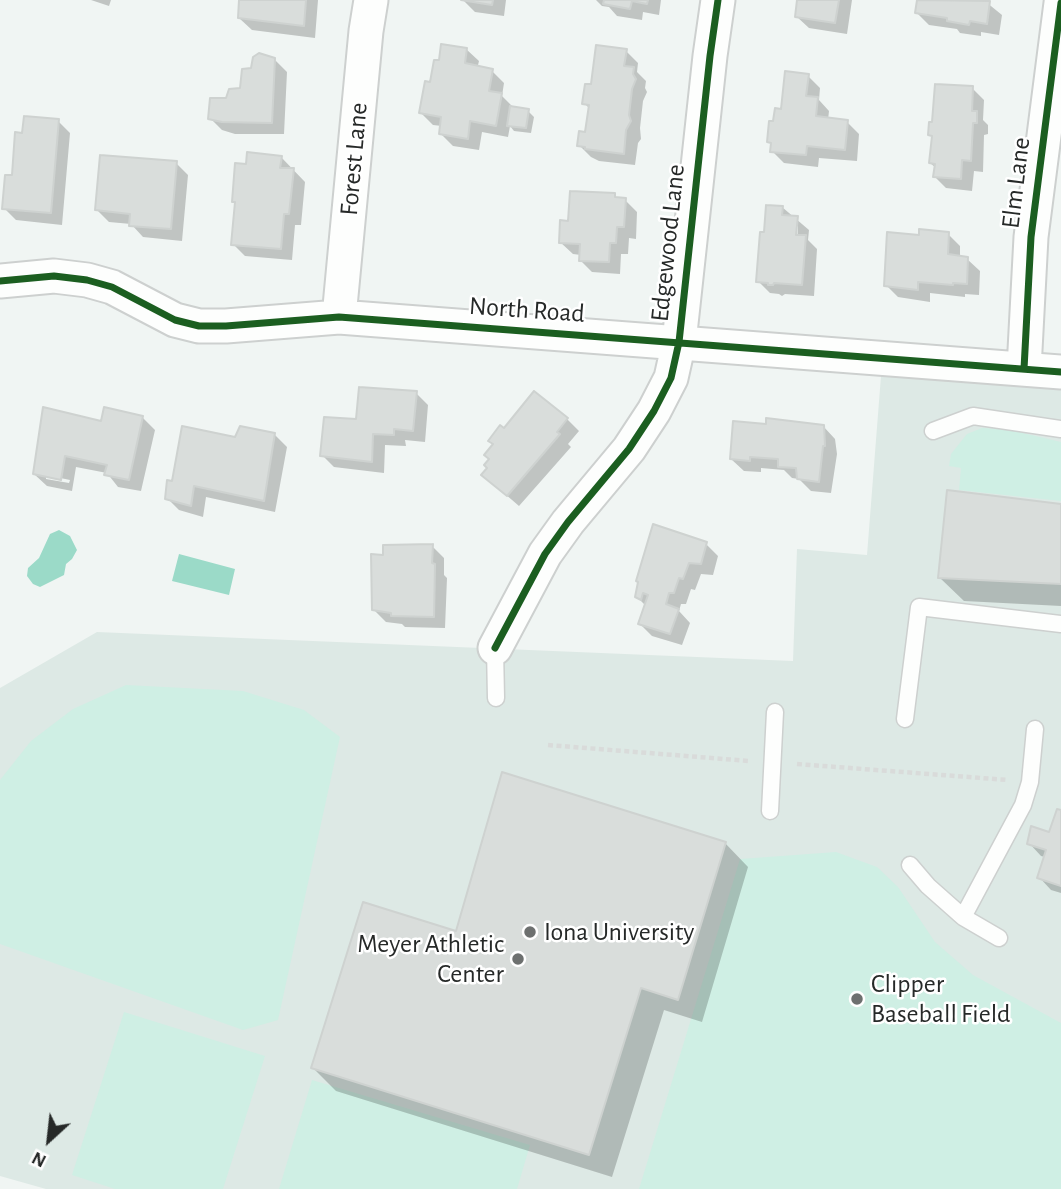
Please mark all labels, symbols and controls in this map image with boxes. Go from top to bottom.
street label: Forest Lane [334,101,374,217]
street label: Elm Lane [995,135,1037,231]
street label: Edgewood Lane [644,163,692,323]
street label: North Road [468,290,586,330]
place label: Iona University [544,916,694,948]
marker: Iona University [522,924,538,940]
place label: Meyer Athletic Center [357,928,504,990]
marker: Meyer Athletic Center [510,951,526,967]
place label: Clipper Baseball Field [871,968,1011,1030]
marker: Clipper Baseball Field [849,991,865,1007]
north arrow [14,1105,84,1175]
text: N [29,1148,49,1171]

